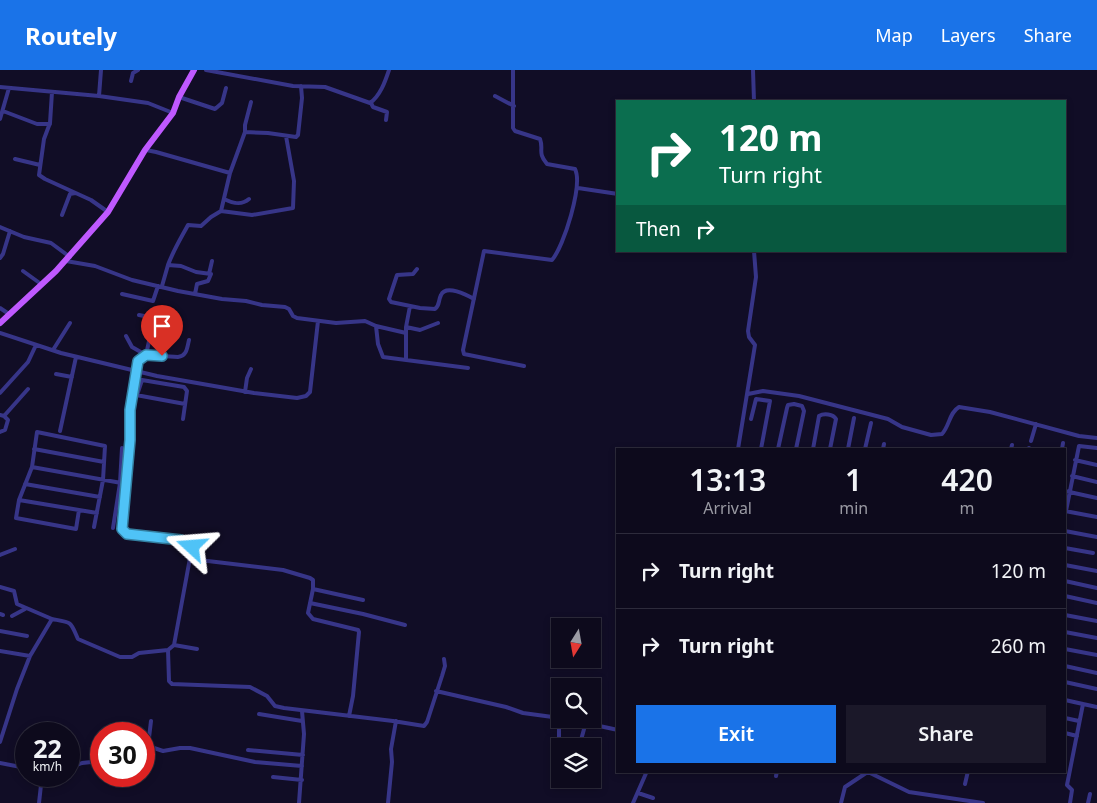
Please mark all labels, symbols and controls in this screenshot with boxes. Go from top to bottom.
text: Routely [25,19,117,52]
text: Map [875,23,913,47]
text: Layers [941,23,996,47]
text: Share [1024,23,1072,47]
text: 120 m [719,114,822,161]
icon: right [636,120,701,185]
text: Turn right [719,159,822,189]
icon: right [691,215,719,243]
text: Then [636,216,681,242]
pin [141,305,183,356]
icon: arrive [148,312,176,340]
text: 13:13 [689,459,766,500]
text: 1 [845,459,862,500]
text: 420 [941,459,993,500]
text: Arrival [703,497,752,519]
text: min [839,497,868,519]
text: m [960,497,975,519]
position arrow [165,520,217,572]
icon: right [636,557,664,585]
text: Turn right [679,558,774,584]
text: 120 m [991,558,1046,584]
north arrow [551,618,601,668]
map controls [551,618,601,788]
icon: right [636,632,664,660]
text: Turn right [679,633,774,659]
text: 260 m [991,633,1046,659]
button: search [551,678,601,728]
button: Exit [636,705,836,763]
button: Share [846,705,1046,763]
speed limit sign: 30 [90,722,155,787]
text: 22 [33,731,62,765]
button: layers [551,738,601,788]
text: km/h [33,758,62,775]

